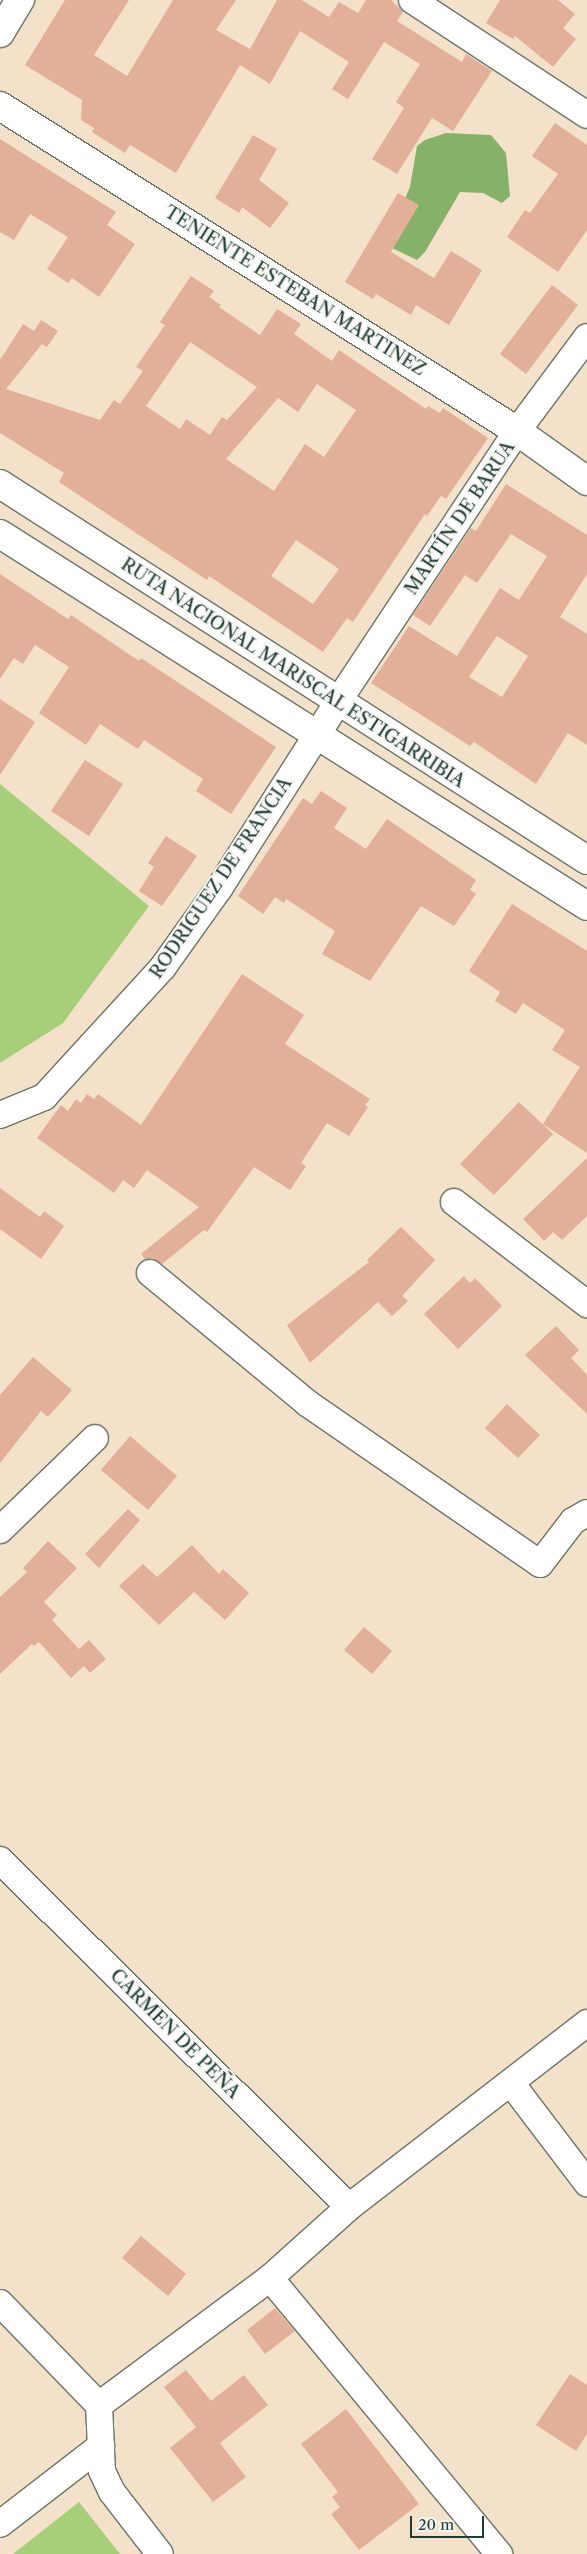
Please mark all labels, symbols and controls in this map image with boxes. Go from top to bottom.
street label: TENIENTE ESTEBAN MARTINEZ [160,201,430,381]
street label: MARTÍN DE BARUA [400,437,520,599]
street label: RUTA NACIONAL MARISCAL ESTIGARRIBIA [116,553,470,793]
street label: RODRIGUEZ DE FRANCIA [145,773,297,983]
street label: CARMEN DE PEÑA [106,1965,244,2103]
scale bar [412,2506,486,2538]
text: 20 m [418,2515,454,2534]

